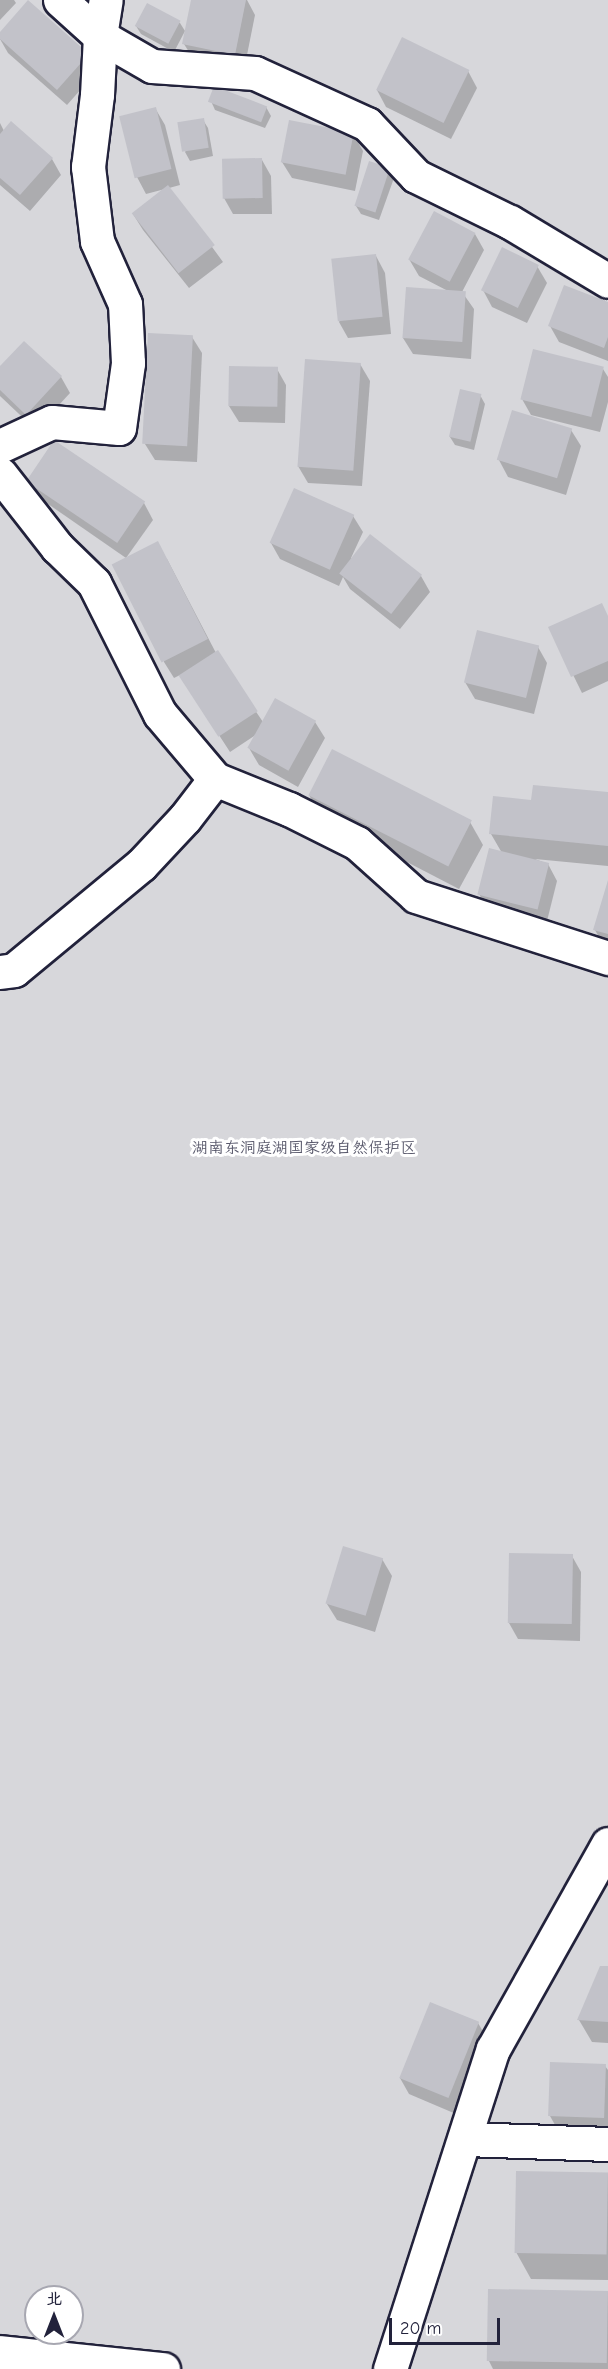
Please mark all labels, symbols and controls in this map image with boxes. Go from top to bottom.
park label: 湖南东洞庭湖国家级自然保护区 [192,1138,416,1158]
north arrow [24,2285,84,2345]
text: 北 [46,2290,62,2308]
scale bar [392,2306,503,2344]
text: 20 m [400,2318,441,2339]

